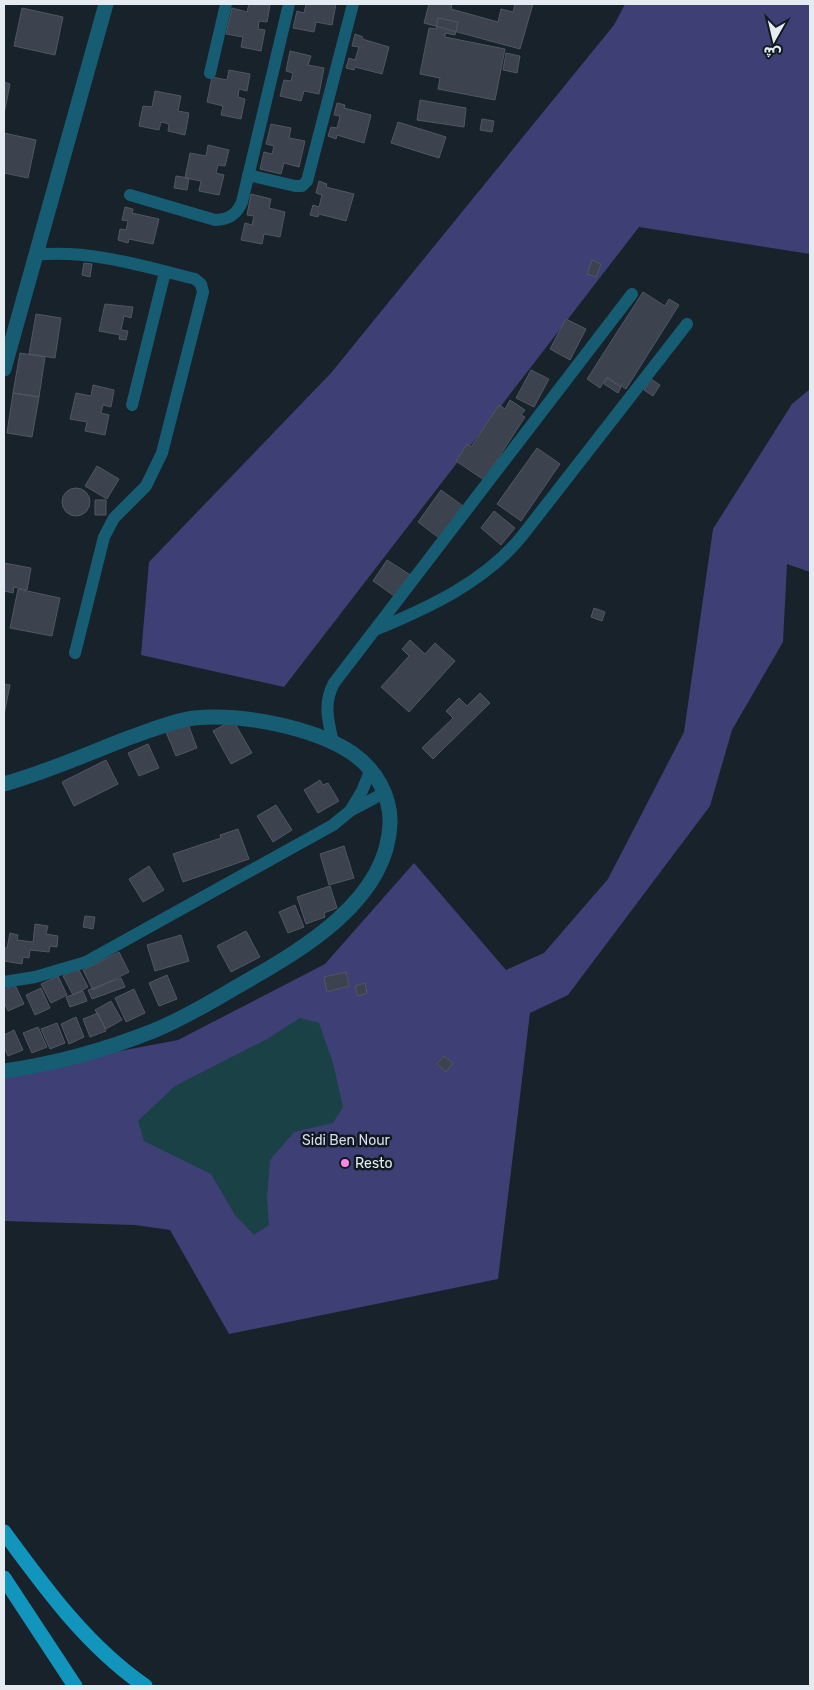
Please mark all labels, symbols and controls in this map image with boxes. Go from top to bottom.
north arrow [749,15,799,65]
text: ش [762,43,782,62]
park label: Sidi Ben Nour [302,1132,391,1149]
place label: Resto [355,1155,393,1172]
marker: Resto [339,1157,351,1169]

